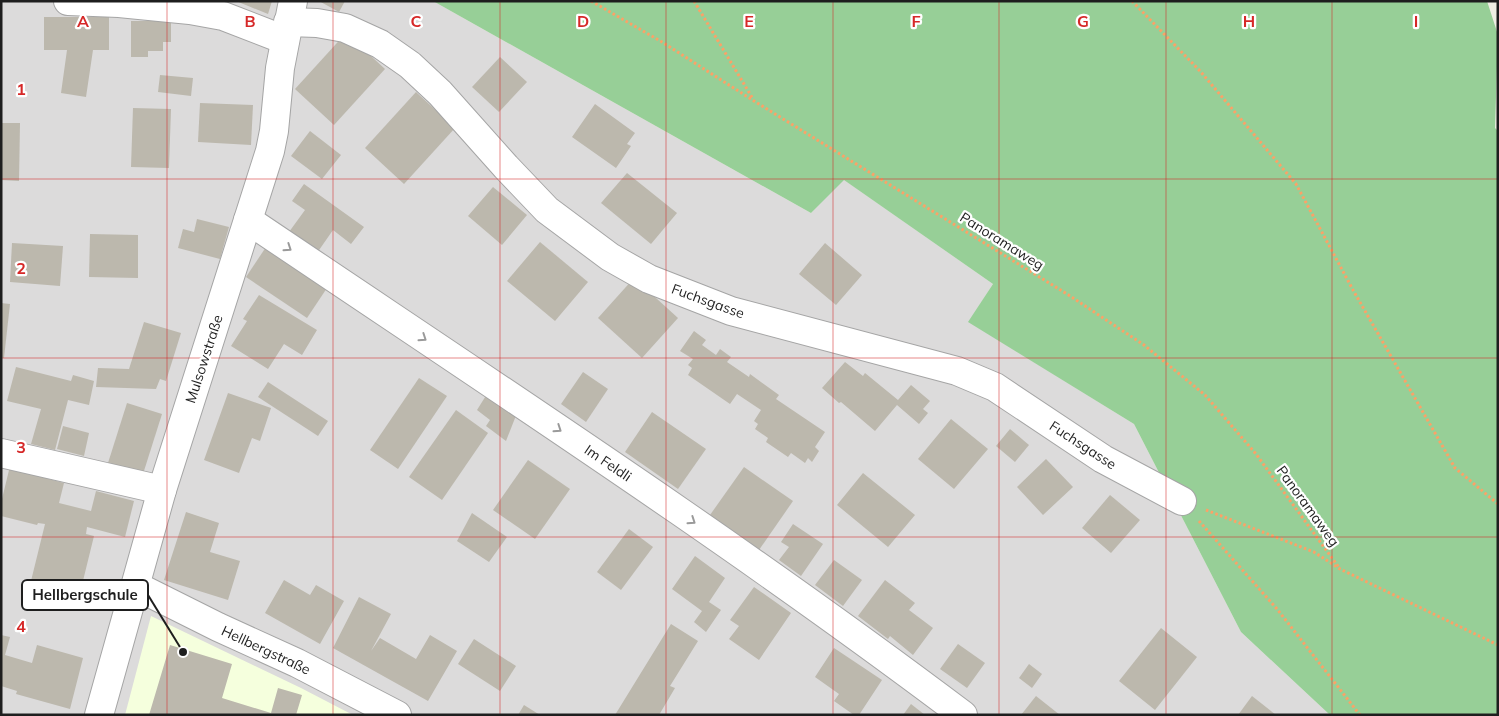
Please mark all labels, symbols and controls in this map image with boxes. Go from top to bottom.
text: A [77,11,89,31]
text: B [244,11,256,31]
text: C [411,11,422,31]
text: D [577,11,589,31]
text: E [744,11,754,31]
text: F [911,11,921,31]
text: G [1077,11,1089,31]
text: H [1243,11,1255,31]
text: I [1414,11,1418,31]
text: 1 [16,79,26,99]
street label: Panoramaweg [957,208,1047,274]
one-way arrow [283,241,292,251]
text: 2 [16,258,26,278]
street label: Fuchsgasse [669,280,747,322]
street label: Mulsowstraße [181,312,227,406]
one-way arrow [418,332,427,342]
street label: Fuchsgasse [1046,417,1120,473]
one-way arrow [552,423,562,432]
text: 3 [16,437,26,457]
street label: Im Feldli [581,441,635,485]
street label: Panoramaweg [1273,462,1343,550]
one-way arrow [686,515,696,524]
callout: Hellbergschule [22,580,148,610]
text: Hellbergschule [32,585,138,604]
text: 4 [16,616,26,636]
street label: Hellbergstraße [219,622,313,678]

